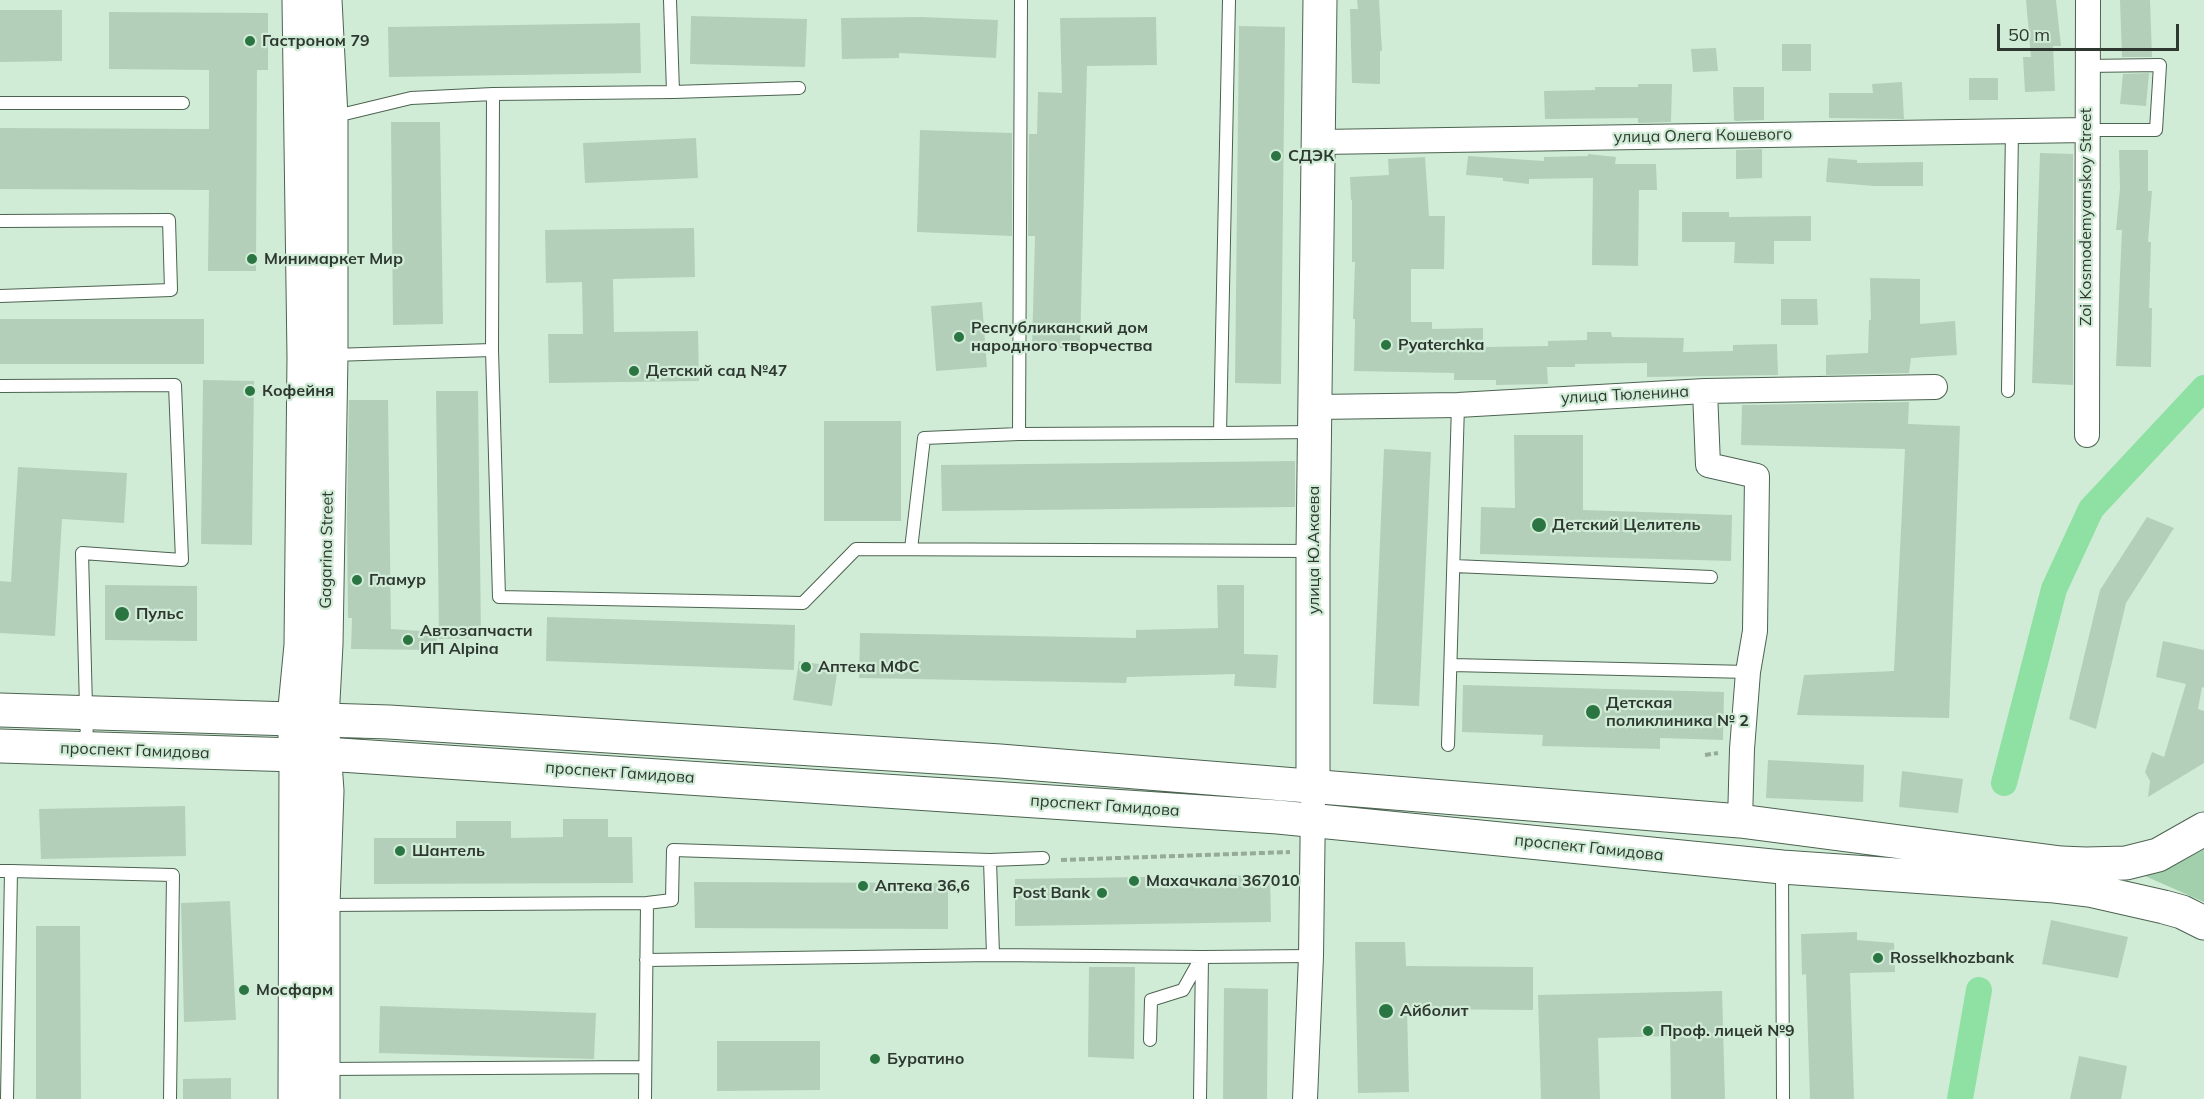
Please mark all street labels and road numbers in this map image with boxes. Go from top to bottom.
street label: Zoi Kosmodemyanskoy Street [2076,108,2096,326]
street label: улица Олега Кошевого [1614,125,1792,147]
street label: улица Тюленина [1560,382,1690,408]
street label: улица Ю.Акаева [1304,486,1324,614]
street label: Gagarina Street [316,491,338,609]
street label: проспект Гамидова [60,739,210,763]
street label: проспект Гамидова [545,758,695,788]
street label: проспект Гамидова [1030,791,1180,821]
street label: проспект Гамидова [1514,831,1664,865]

